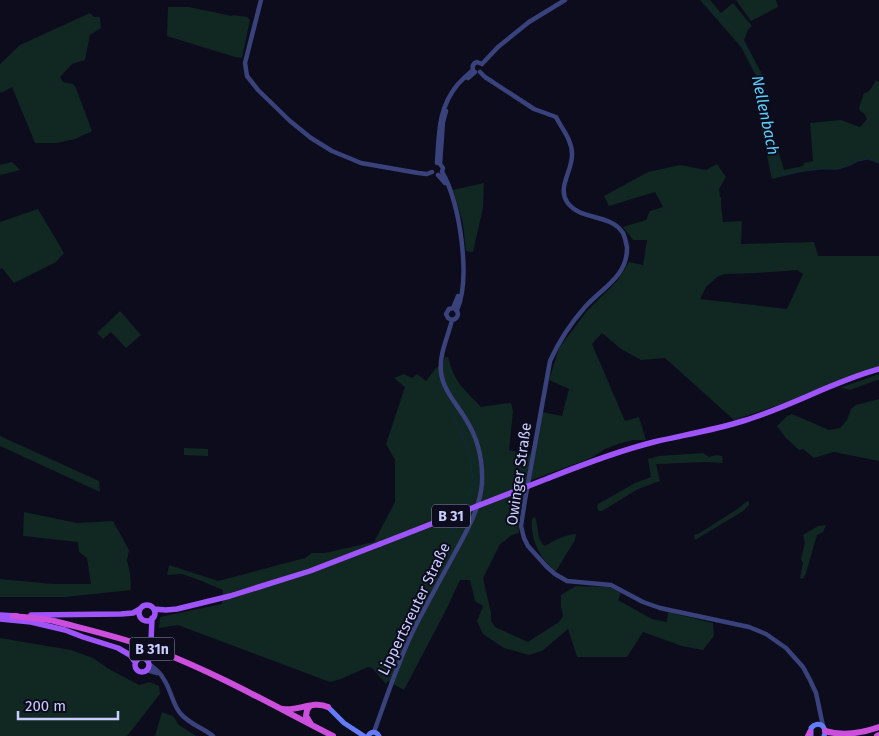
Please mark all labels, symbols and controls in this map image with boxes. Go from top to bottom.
water label: Nellenbach [748,74,783,157]
street label: Owinger Straße [503,421,535,527]
road number: B 31 [432,504,470,528]
street label: Lippertsreuter Straße [374,540,454,678]
road number: B 31n [130,638,174,661]
scale bar [18,688,118,720]
text: 200 m [25,697,66,715]

